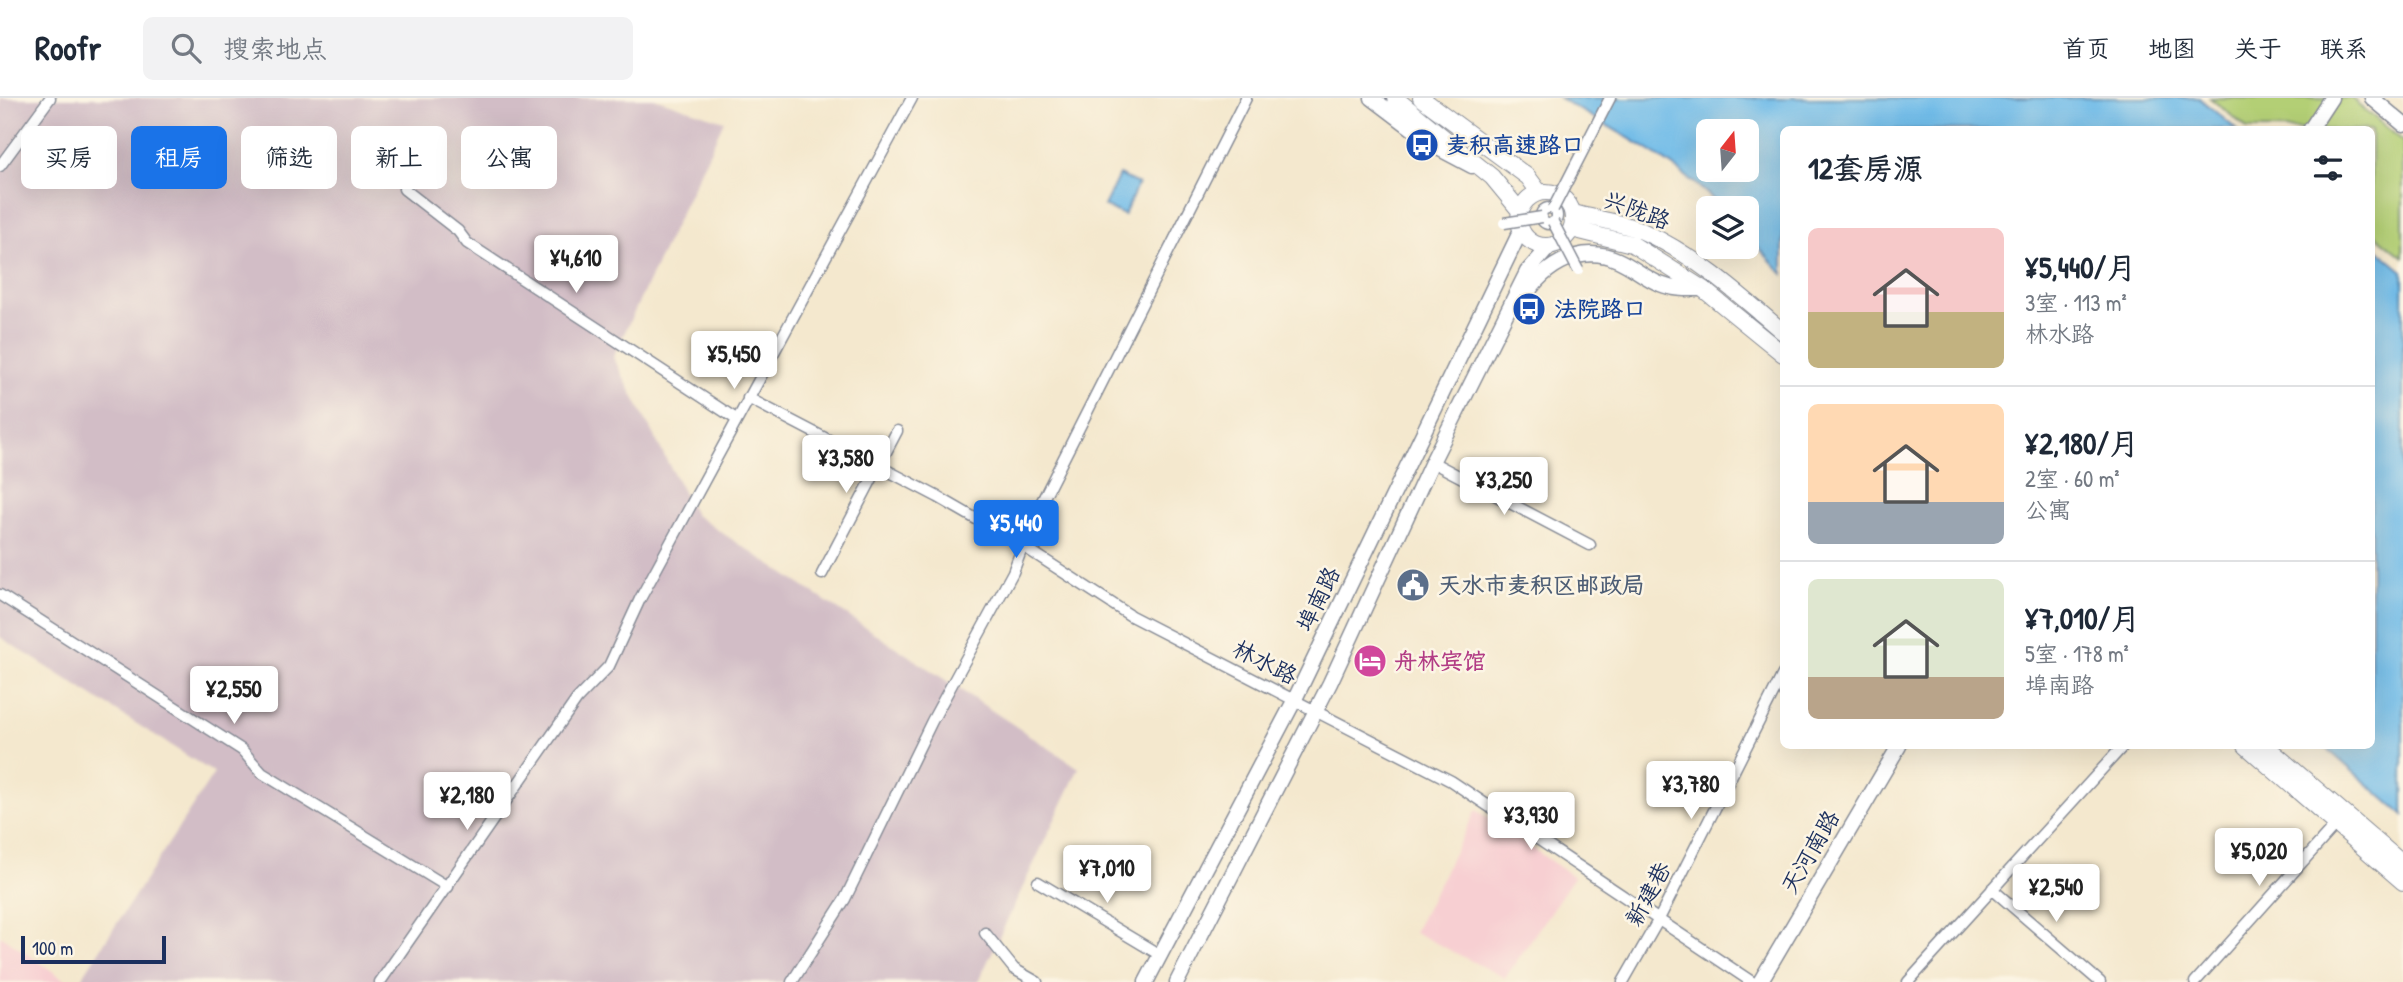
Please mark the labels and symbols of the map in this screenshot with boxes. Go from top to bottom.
north arrow [1696,119,1759,182]
bus stop icon: 麦积高速路口 [1403,126,1441,164]
place label: 麦积高速路口 [1446,129,1584,160]
street label: 兴陇路 [1599,183,1675,236]
pin: ¥4,610 [519,236,633,295]
bus stop icon: 法院路口 [1510,290,1548,328]
place label: 法院路口 [1554,293,1646,324]
pin: ¥5,450 [677,331,791,391]
pin: ¥3,580 [789,436,903,495]
pin: ¥3,250 [1447,458,1561,517]
pin: ¥5,440 [959,500,1073,560]
street label: 埠南路 [1288,561,1347,637]
public building icon: 天水市麦积区邮政局 [1394,566,1432,604]
place label: 天水市麦积区邮政局 [1438,569,1645,600]
street label: 林水路 [1227,632,1303,691]
hotel icon: 舟林宾馆 [1351,642,1389,680]
place label: 舟林宾馆 [1394,645,1486,676]
pin: ¥2,550 [177,666,291,726]
pin: ¥3,780 [1634,762,1748,821]
pin: ¥2,180 [410,772,524,832]
pin: ¥3,930 [1474,792,1588,852]
street label: 天河南路 [1773,804,1846,899]
pin: ¥5,020 [2202,828,2316,888]
pin: ¥7,010 [1050,846,1164,905]
street label: 新建巷 [1618,855,1678,932]
pin: ¥2,540 [1999,864,2113,924]
scale bar [21,933,166,965]

